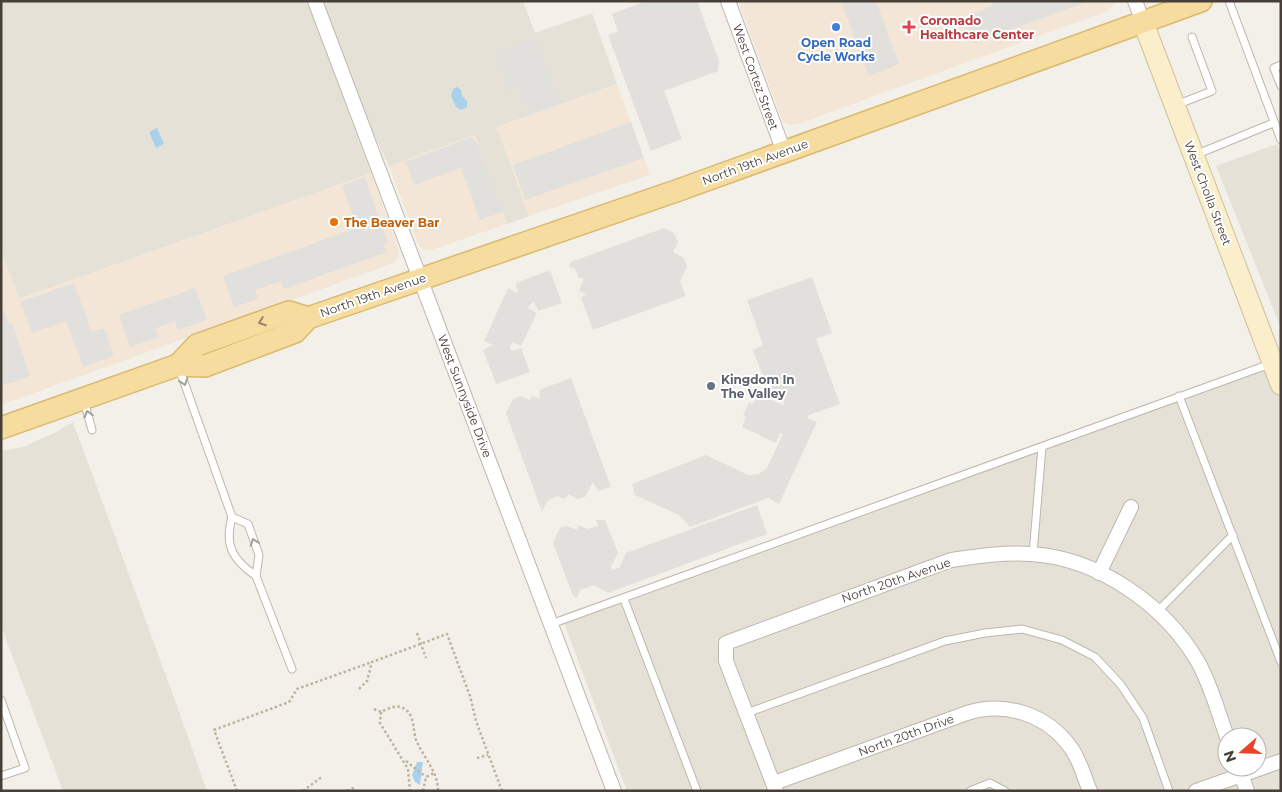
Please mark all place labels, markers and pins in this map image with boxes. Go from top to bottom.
place label: Coronado Healthcare Center [920,13,1034,42]
marker: Coronado Healthcare Center [902,20,916,34]
marker: Open Road Cycle Works [830,21,842,33]
place label: Open Road Cycle Works [797,35,875,64]
place label: The Beaver Bar [344,215,439,230]
marker: The Beaver Bar [328,216,340,228]
place label: Kingdom In The Valley [721,372,795,401]
marker: Kingdom In The Valley [705,380,717,392]

